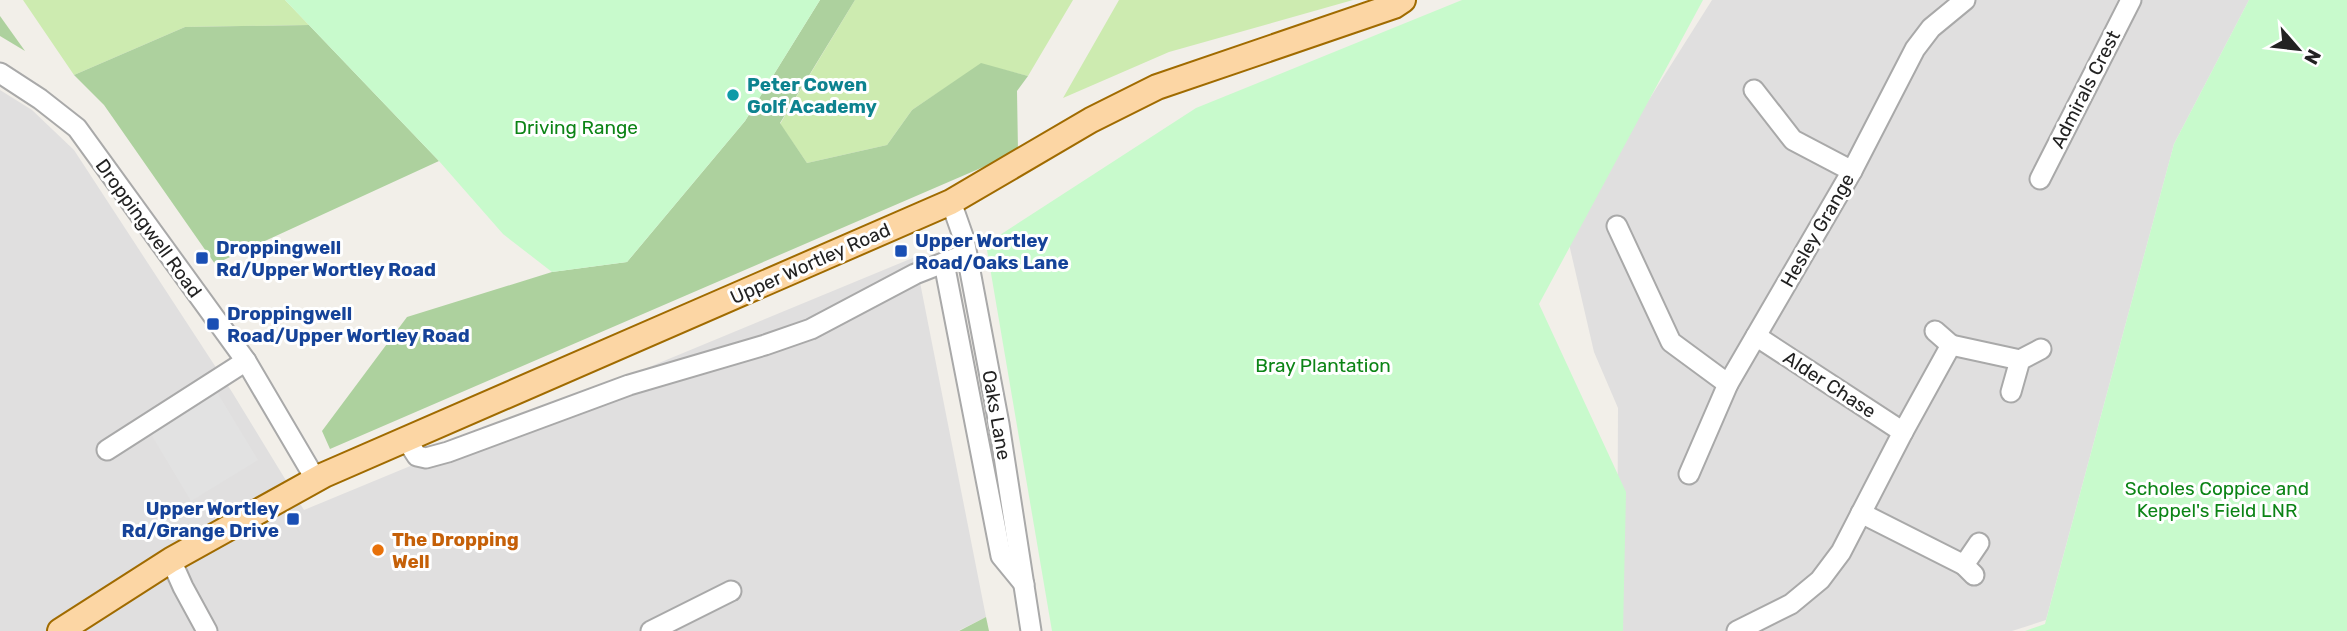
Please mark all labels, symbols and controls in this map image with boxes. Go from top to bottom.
north arrow [2263,14,2333,84]
street label: Admirals Crest [2046,26,2125,152]
text: N [2299,45,2326,68]
place label: Peter Cowen Golf Academy [747,73,878,118]
marker: Peter Cowen Golf Academy [725,87,741,103]
park label: Driving Range [514,116,638,139]
street label: Droppingwell Road [91,155,207,302]
street label: Hesley Grange [1776,169,1859,291]
street label: Upper Wortley Road [727,218,894,309]
place label: Upper Wortley Road/Oaks Lane [915,229,1069,274]
place label: Droppingwell Rd/Upper Wortley Road [216,236,436,281]
marker: Upper Wortley Road/Oaks Lane [893,243,909,259]
marker: Droppingwell Rd/Upper Wortley Road [194,250,210,266]
place label: Droppingwell Road/Upper Wortley Road [227,302,470,347]
marker: Droppingwell Road/Upper Wortley Road [205,316,221,332]
street label: Alder Chase [1779,346,1880,423]
park label: Bray Plantation [1255,354,1391,377]
street label: Oaks Lane [977,368,1016,462]
park label: Scholes Coppice and Keppel's Field LNR [2125,477,2309,522]
place label: Upper Wortley Rd/Grange Drive [122,497,280,542]
marker: Upper Wortley Rd/Grange Drive [285,511,301,527]
place label: The Dropping Well [392,528,519,573]
marker: The Dropping Well [370,542,386,558]

